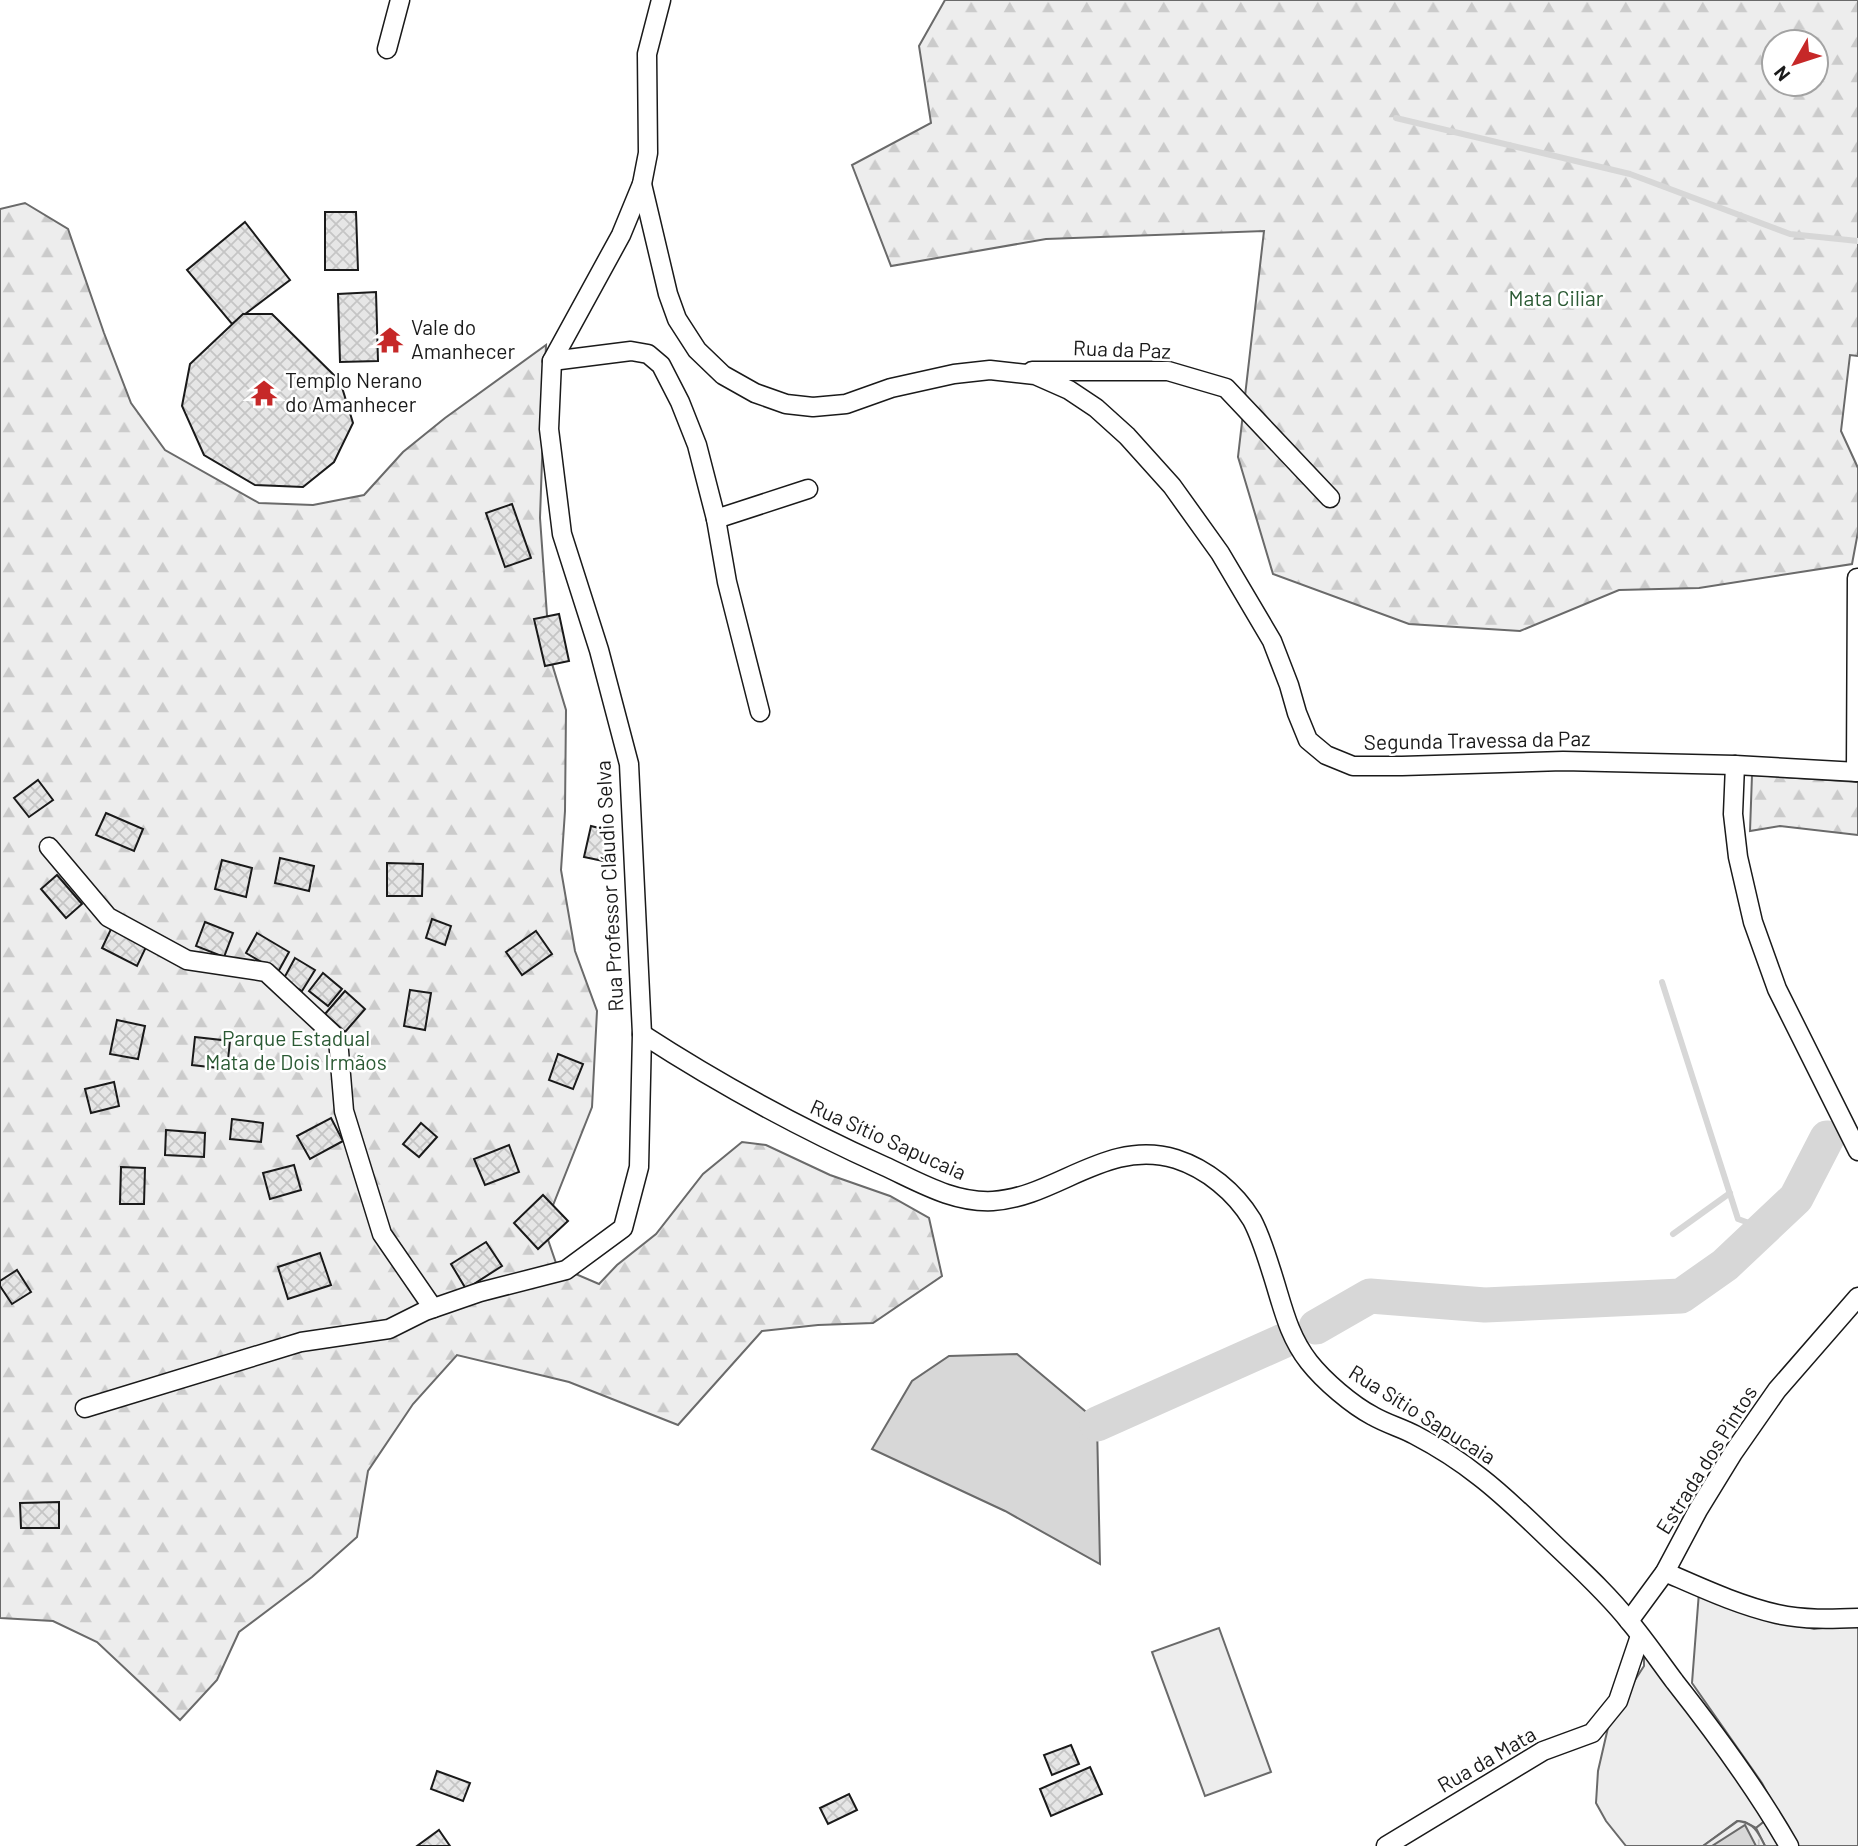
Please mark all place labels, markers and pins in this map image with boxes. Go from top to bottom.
place label: Vale do Amanhecer [411,314,516,363]
temple icon: Vale do Amanhecer [375,325,405,355]
place label: Templo Nerano do Amanhecer [285,367,422,416]
temple icon: Templo Nerano do Amanhecer [249,378,279,408]

